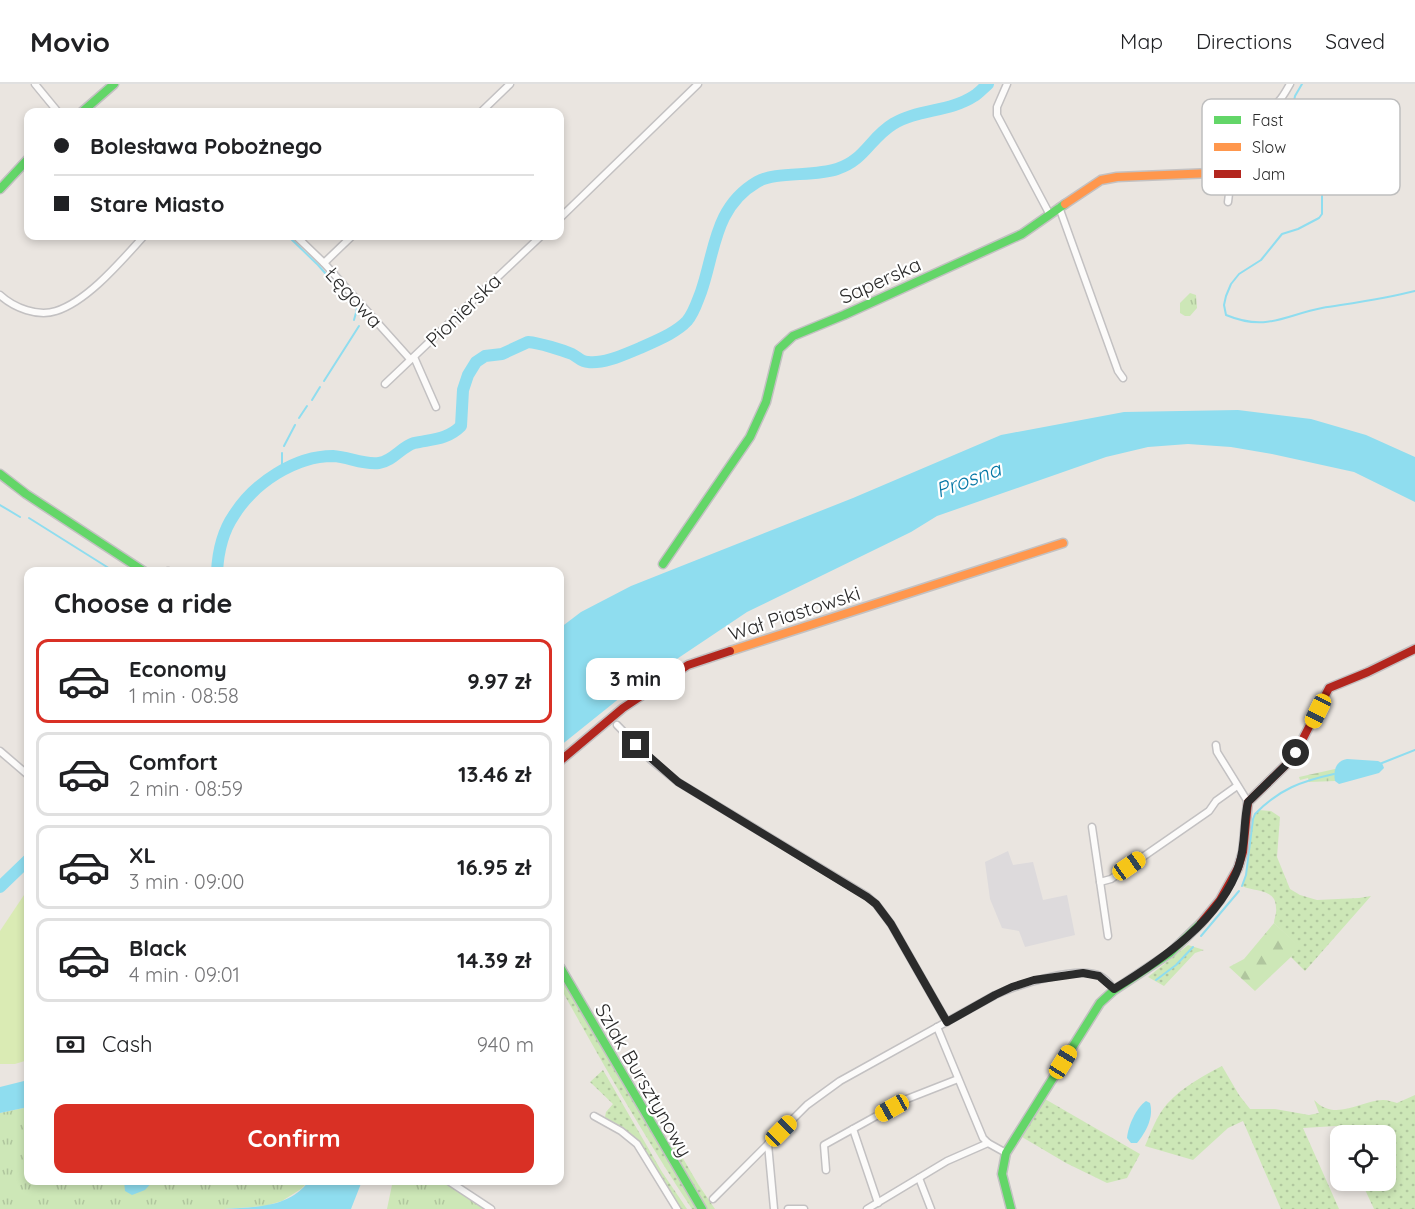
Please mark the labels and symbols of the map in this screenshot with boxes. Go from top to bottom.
legend [1202,99,1400,195]
text: Fast [1252,110,1283,130]
text: Slow [1252,137,1286,157]
text: Jam [1252,164,1285,184]
street label: Saperska [835,251,925,309]
street label: Łęgowa [320,261,388,333]
street label: Pionierska [420,268,506,352]
water label: Prosna [932,455,1005,503]
street label: Wał Piastowski [725,580,863,646]
callout: 3 min [586,658,686,700]
car [1302,691,1334,731]
route end [622,731,649,758]
route start [1282,739,1309,766]
car [1109,848,1149,884]
street label: Szlak Bursztynowy [590,999,698,1161]
car [1046,1042,1080,1082]
car [872,1091,912,1125]
car [762,1112,800,1150]

